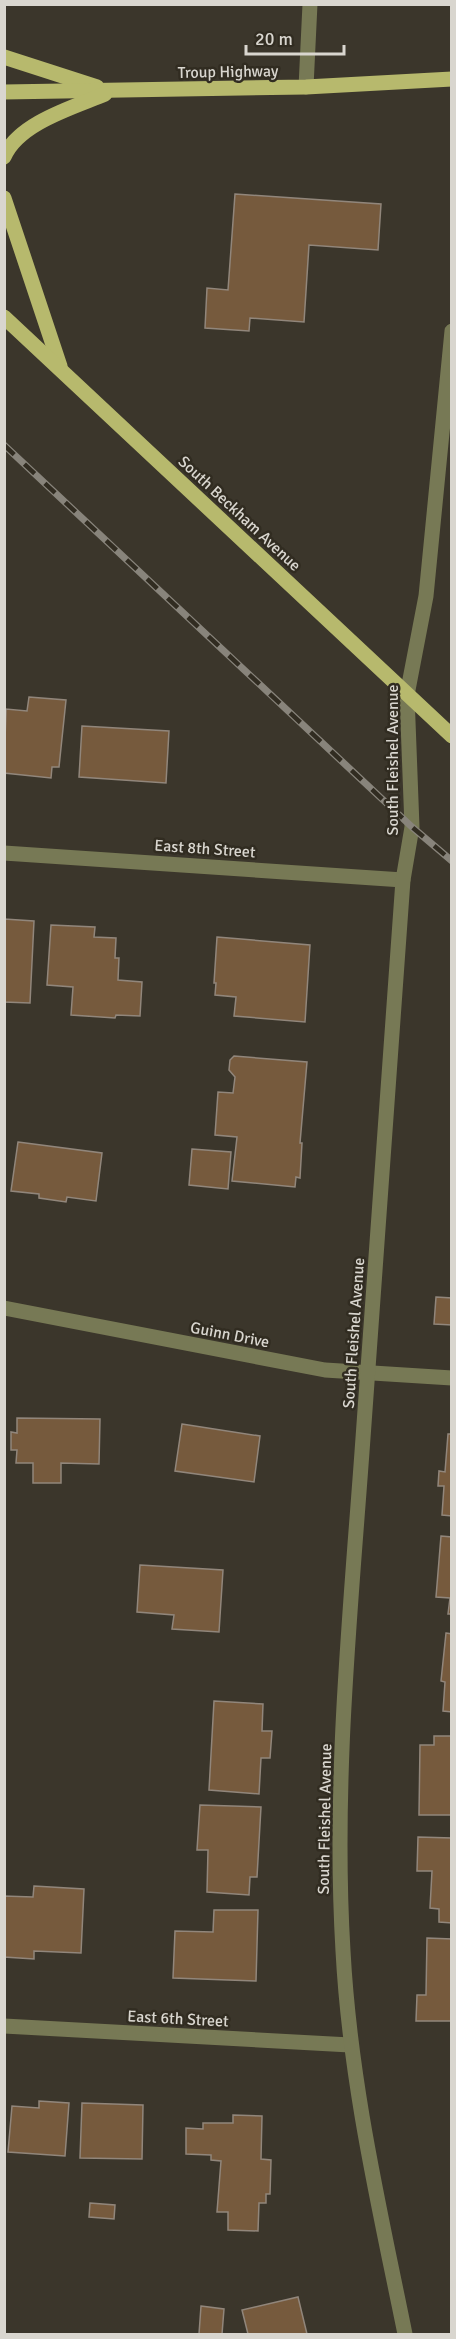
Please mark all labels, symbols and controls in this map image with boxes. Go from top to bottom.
scale bar [246,18,344,56]
text: 20 m [255,28,293,50]
street label: Troup Highway [178,61,279,83]
street label: South Beckham Avenue [174,452,305,576]
street label: South Fleishel Avenue [383,685,403,836]
street label: East 8th Street [154,835,257,863]
street label: South Fleishel Avenue [339,1257,369,1409]
street label: Guinn Drive [189,1318,271,1352]
street label: South Fleishel Avenue [314,1743,336,1895]
street label: East 6th Street [127,2006,229,2032]

